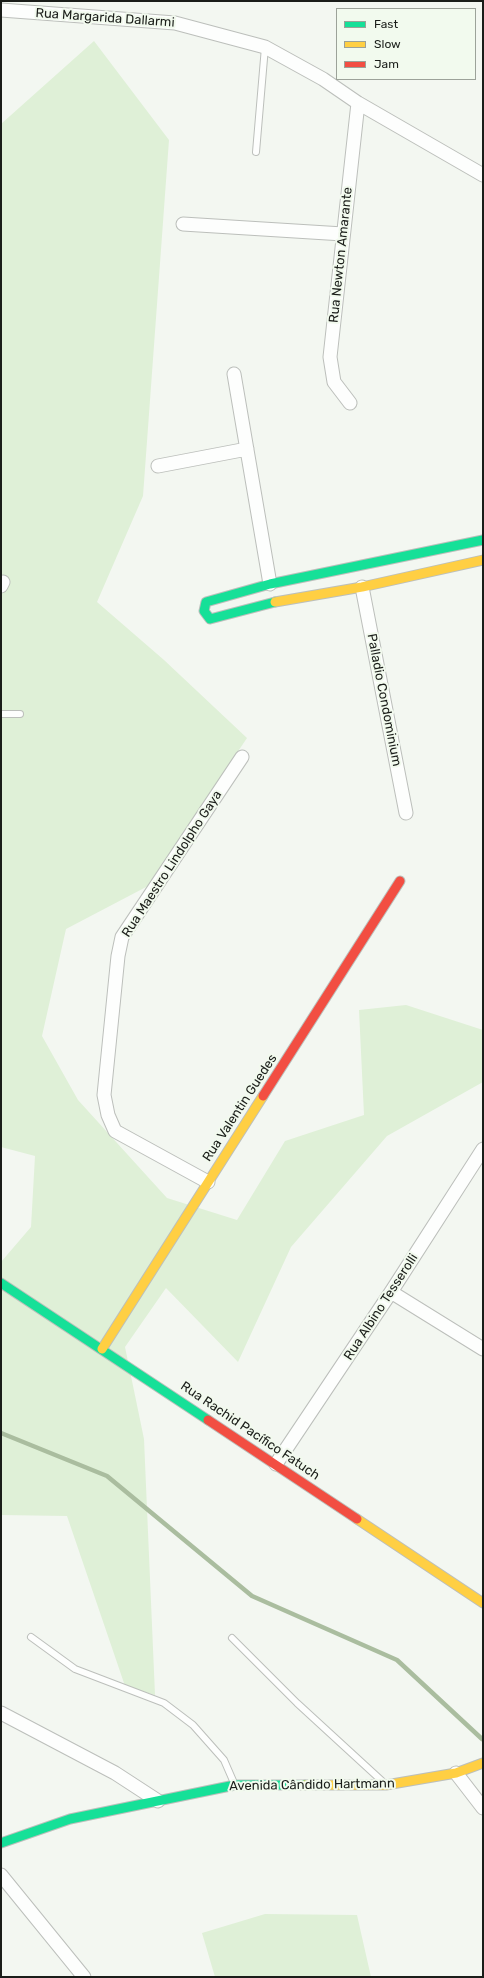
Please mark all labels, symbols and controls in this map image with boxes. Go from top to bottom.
street label: Rua Margarida Dallarmi [35,5,175,31]
legend [336,8,476,80]
text: Fast [374,17,398,31]
text: Slow [374,37,401,51]
text: Jam [374,57,399,71]
street label: Rua Newton Amarante [326,186,356,324]
street label: Palladio Condominium [363,632,405,768]
street label: Rua Maestro Lindolpho Gaya [119,788,225,940]
street label: Rua Valentin Guedes [199,1051,281,1165]
street label: Rua Albino Tesserolli [341,1251,421,1363]
street label: Rua Rachid Pacífico Fatuch [177,1379,323,1483]
street label: Avenida Cândido Hartmann [229,1776,395,1794]

